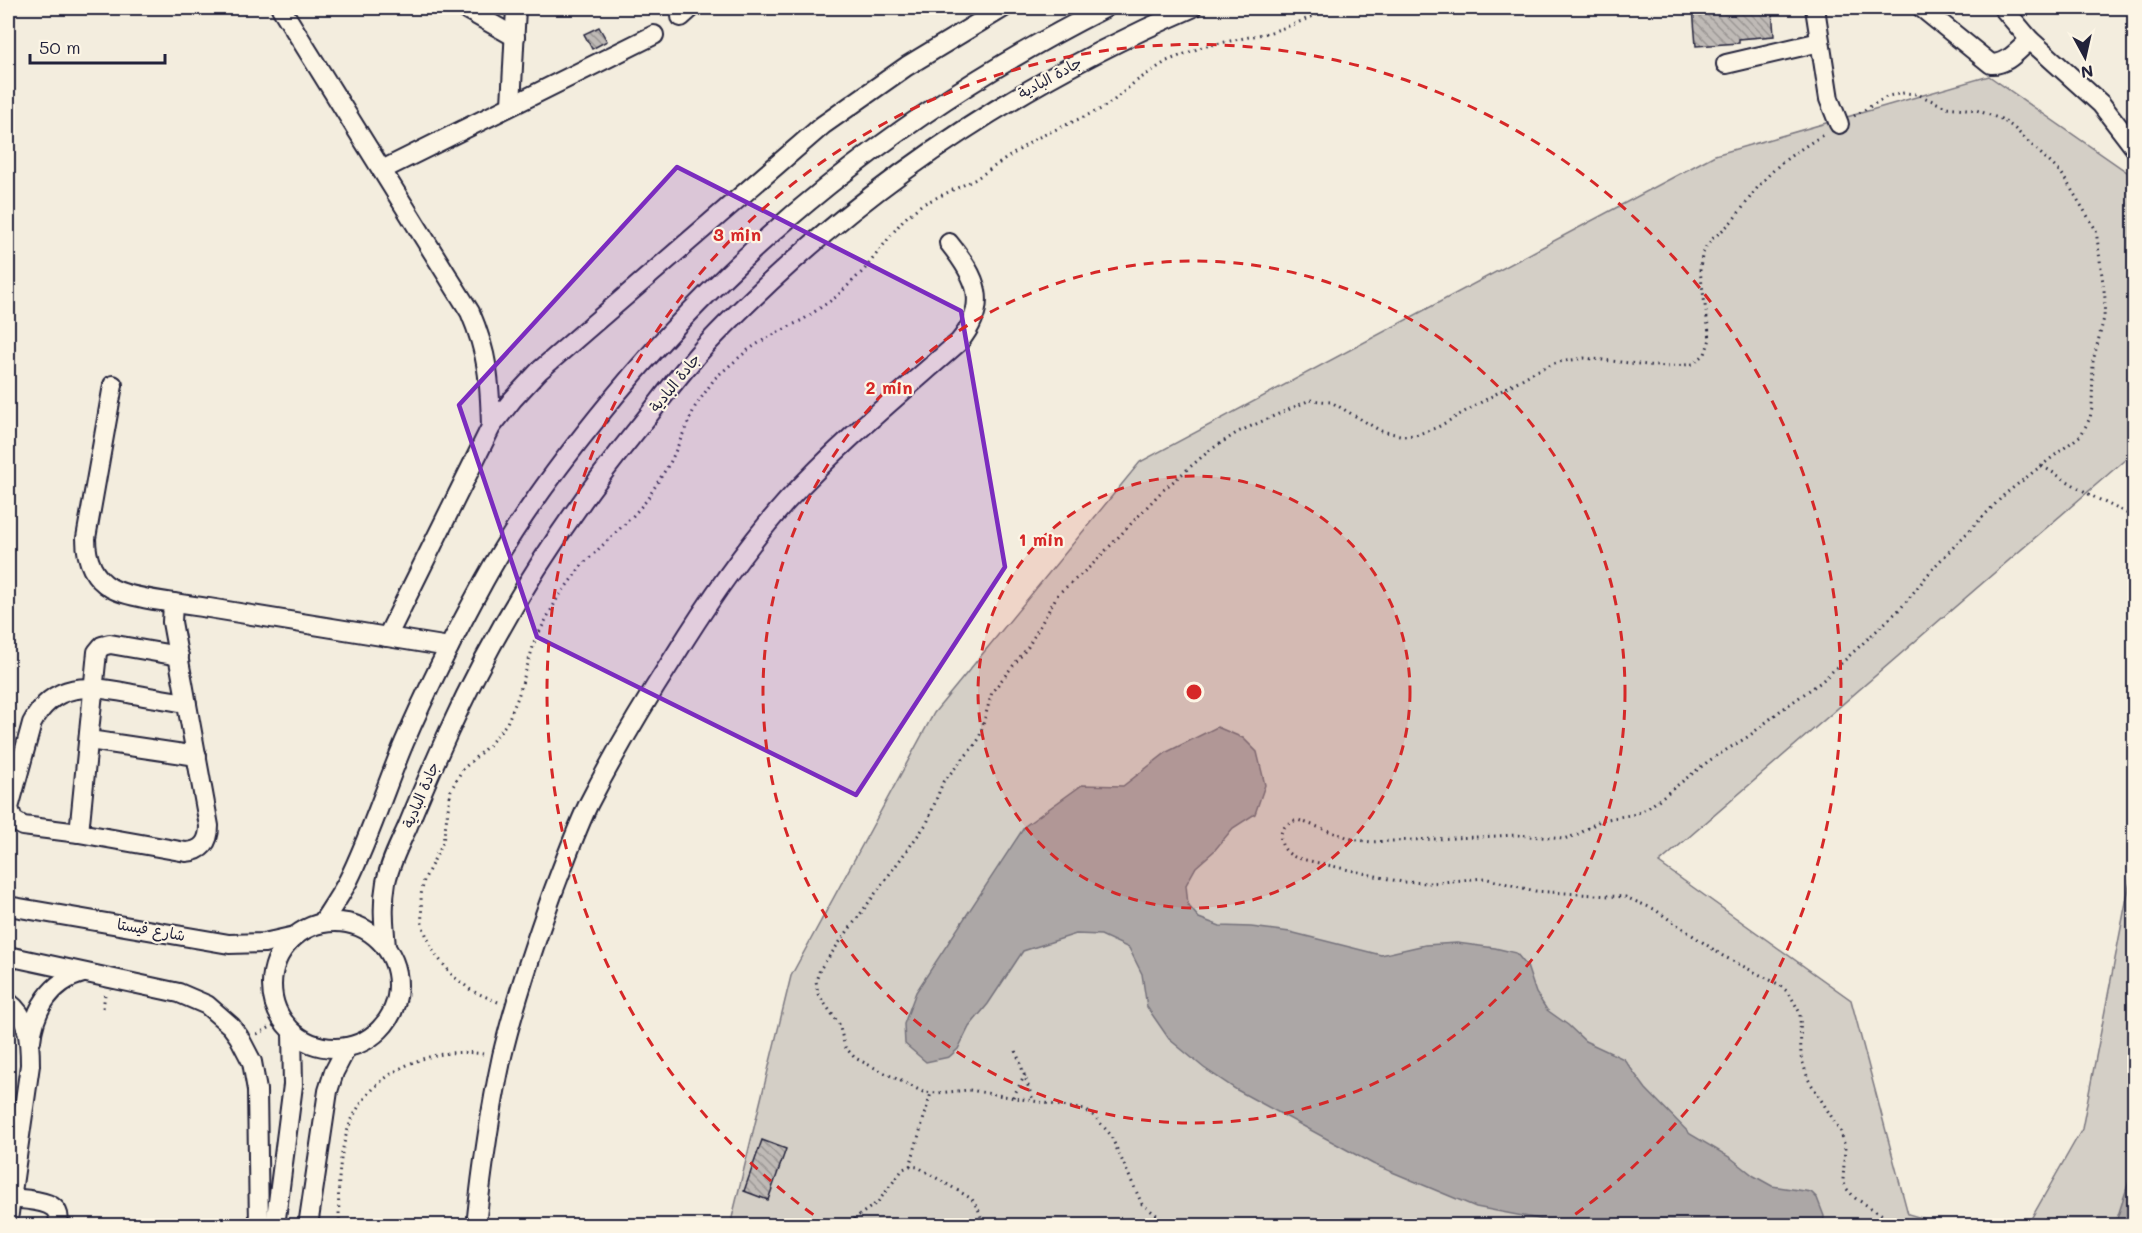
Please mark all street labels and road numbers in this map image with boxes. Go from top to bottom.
street label: جادة البادية [1014,51,1085,103]
street label: جادة البادية [644,349,704,416]
street label: جادة البادية [397,758,443,831]
street label: شارع فيستا [115,913,187,946]

